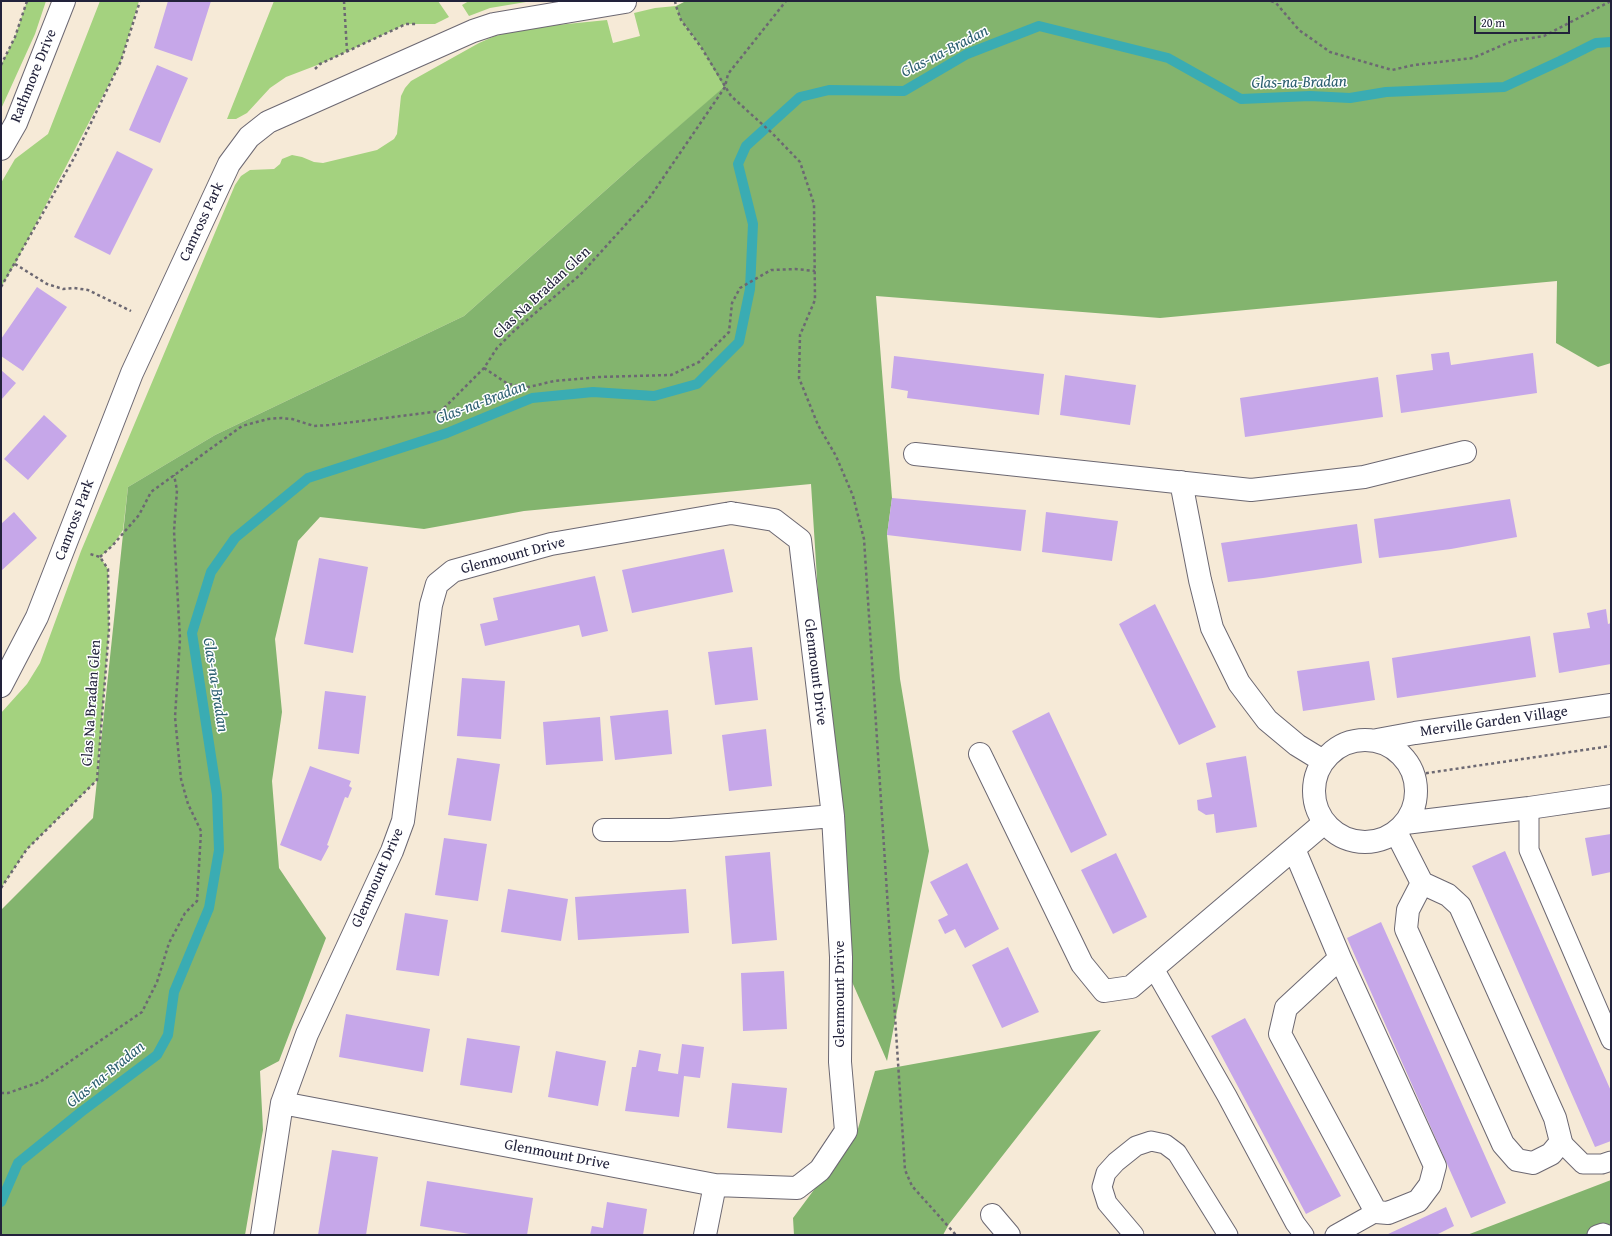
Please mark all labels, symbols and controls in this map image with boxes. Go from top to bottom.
scale bar [1476,8,1572,34]
text: 20 m [1481,14,1505,31]
water label: Glas-na-Bradan [898,22,992,82]
street label: Rathmore Drive [7,27,61,125]
water label: Glas-na-Bradan [1251,73,1347,93]
street label: Camross Park [176,180,228,264]
street label: Glas Na Bradan Glen [490,243,594,343]
water label: Glas-na-Bradan [433,377,529,429]
street label: Camross Park [51,477,99,563]
street label: Glenmount Drive [459,533,567,579]
street label: Glenmount Drive [800,618,830,726]
water label: Glas-na-Bradan [198,636,232,734]
street label: Glas Na Bradan Glen [79,639,105,767]
street label: Merville Garden Village [1419,703,1569,741]
street label: Glenmount Drive [348,825,408,931]
street label: Glenmount Drive [831,940,849,1048]
water label: Glas-na-Bradan [63,1038,149,1112]
street label: Glenmount Drive [503,1136,611,1174]

